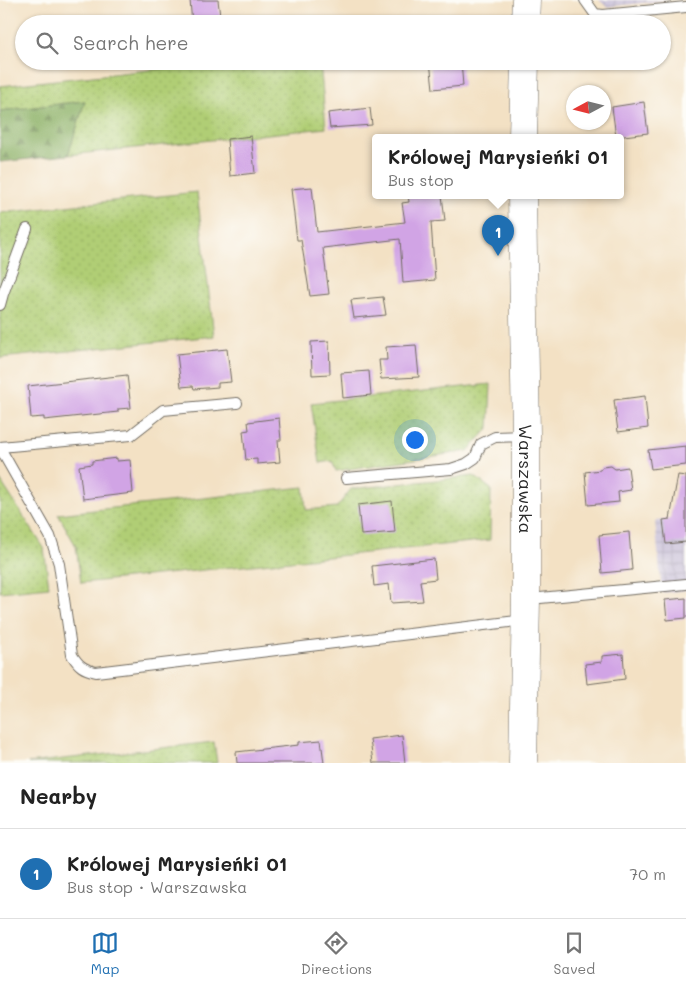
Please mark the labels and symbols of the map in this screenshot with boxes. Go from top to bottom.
north arrow [566,85,611,130]
pin: 1 [482,215,514,256]
street label: Warszawska [514,424,538,534]
your location [402,427,428,453]

